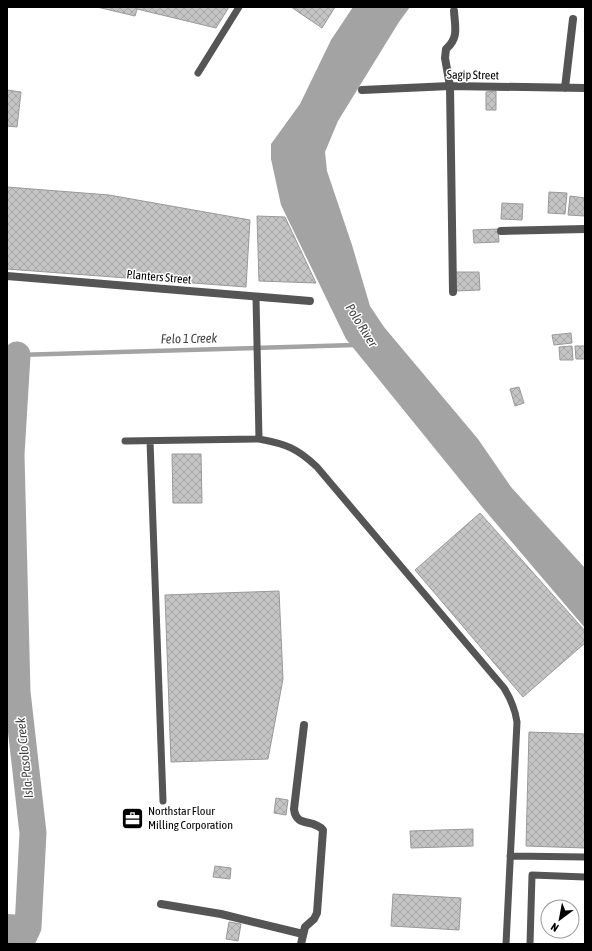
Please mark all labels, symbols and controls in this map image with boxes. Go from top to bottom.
street label: Sagip Street [447,68,500,82]
street label: Planters Street [126,267,193,287]
water label: Polo River [343,301,381,351]
water label: Felo 1 Creek [161,331,218,346]
water label: Isla-Pasolo Creek [13,717,36,799]
place label: Northstar Flour Milling Corporation [148,804,233,832]
office icon: Northstar Flour Milling Corporation [120,805,146,831]
north arrow [540,899,580,939]
text: N [549,921,561,934]

